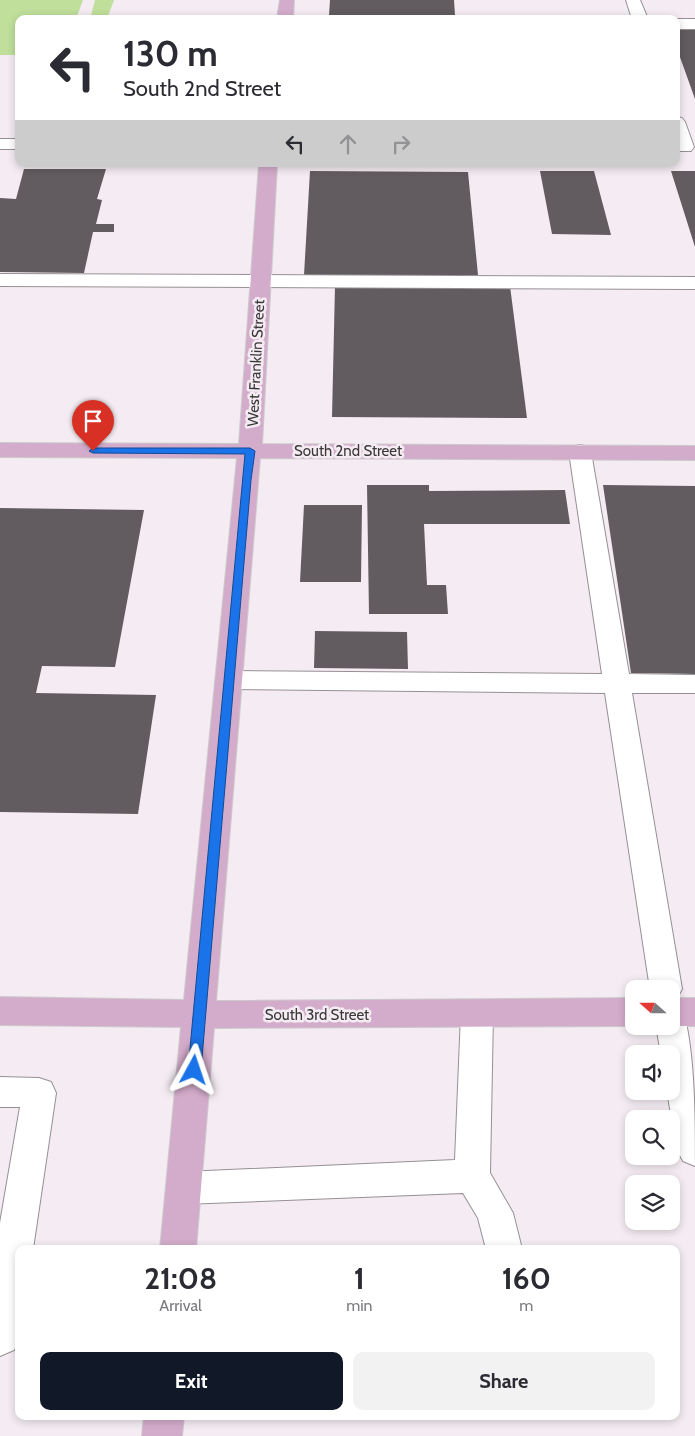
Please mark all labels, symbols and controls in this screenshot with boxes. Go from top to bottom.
text: 130 m [123,32,218,75]
icon: left [40,35,105,100]
text: South 2nd Street [123,75,281,102]
icon: left [281,130,309,158]
icon: ahead [334,130,362,158]
icon: right [387,130,415,158]
street label: West Franklin Street [244,299,268,427]
pin [72,400,114,451]
icon: arrive [79,407,107,435]
street label: South 2nd Street [294,442,402,460]
north arrow [625,980,680,1035]
map controls [625,980,680,1230]
street label: South 3rd Street [265,1006,369,1024]
position arrow [167,1043,219,1095]
button: sound [625,1045,680,1100]
button: search [625,1110,680,1165]
button: layers [625,1175,680,1230]
text: 21:08 [144,1260,217,1297]
text: 1 [354,1260,365,1297]
text: 160 [502,1260,551,1297]
text: Arrival [159,1296,202,1315]
text: min [346,1296,373,1315]
text: m [519,1296,533,1315]
button: Exit [40,1352,343,1410]
button: Share [353,1352,655,1410]

